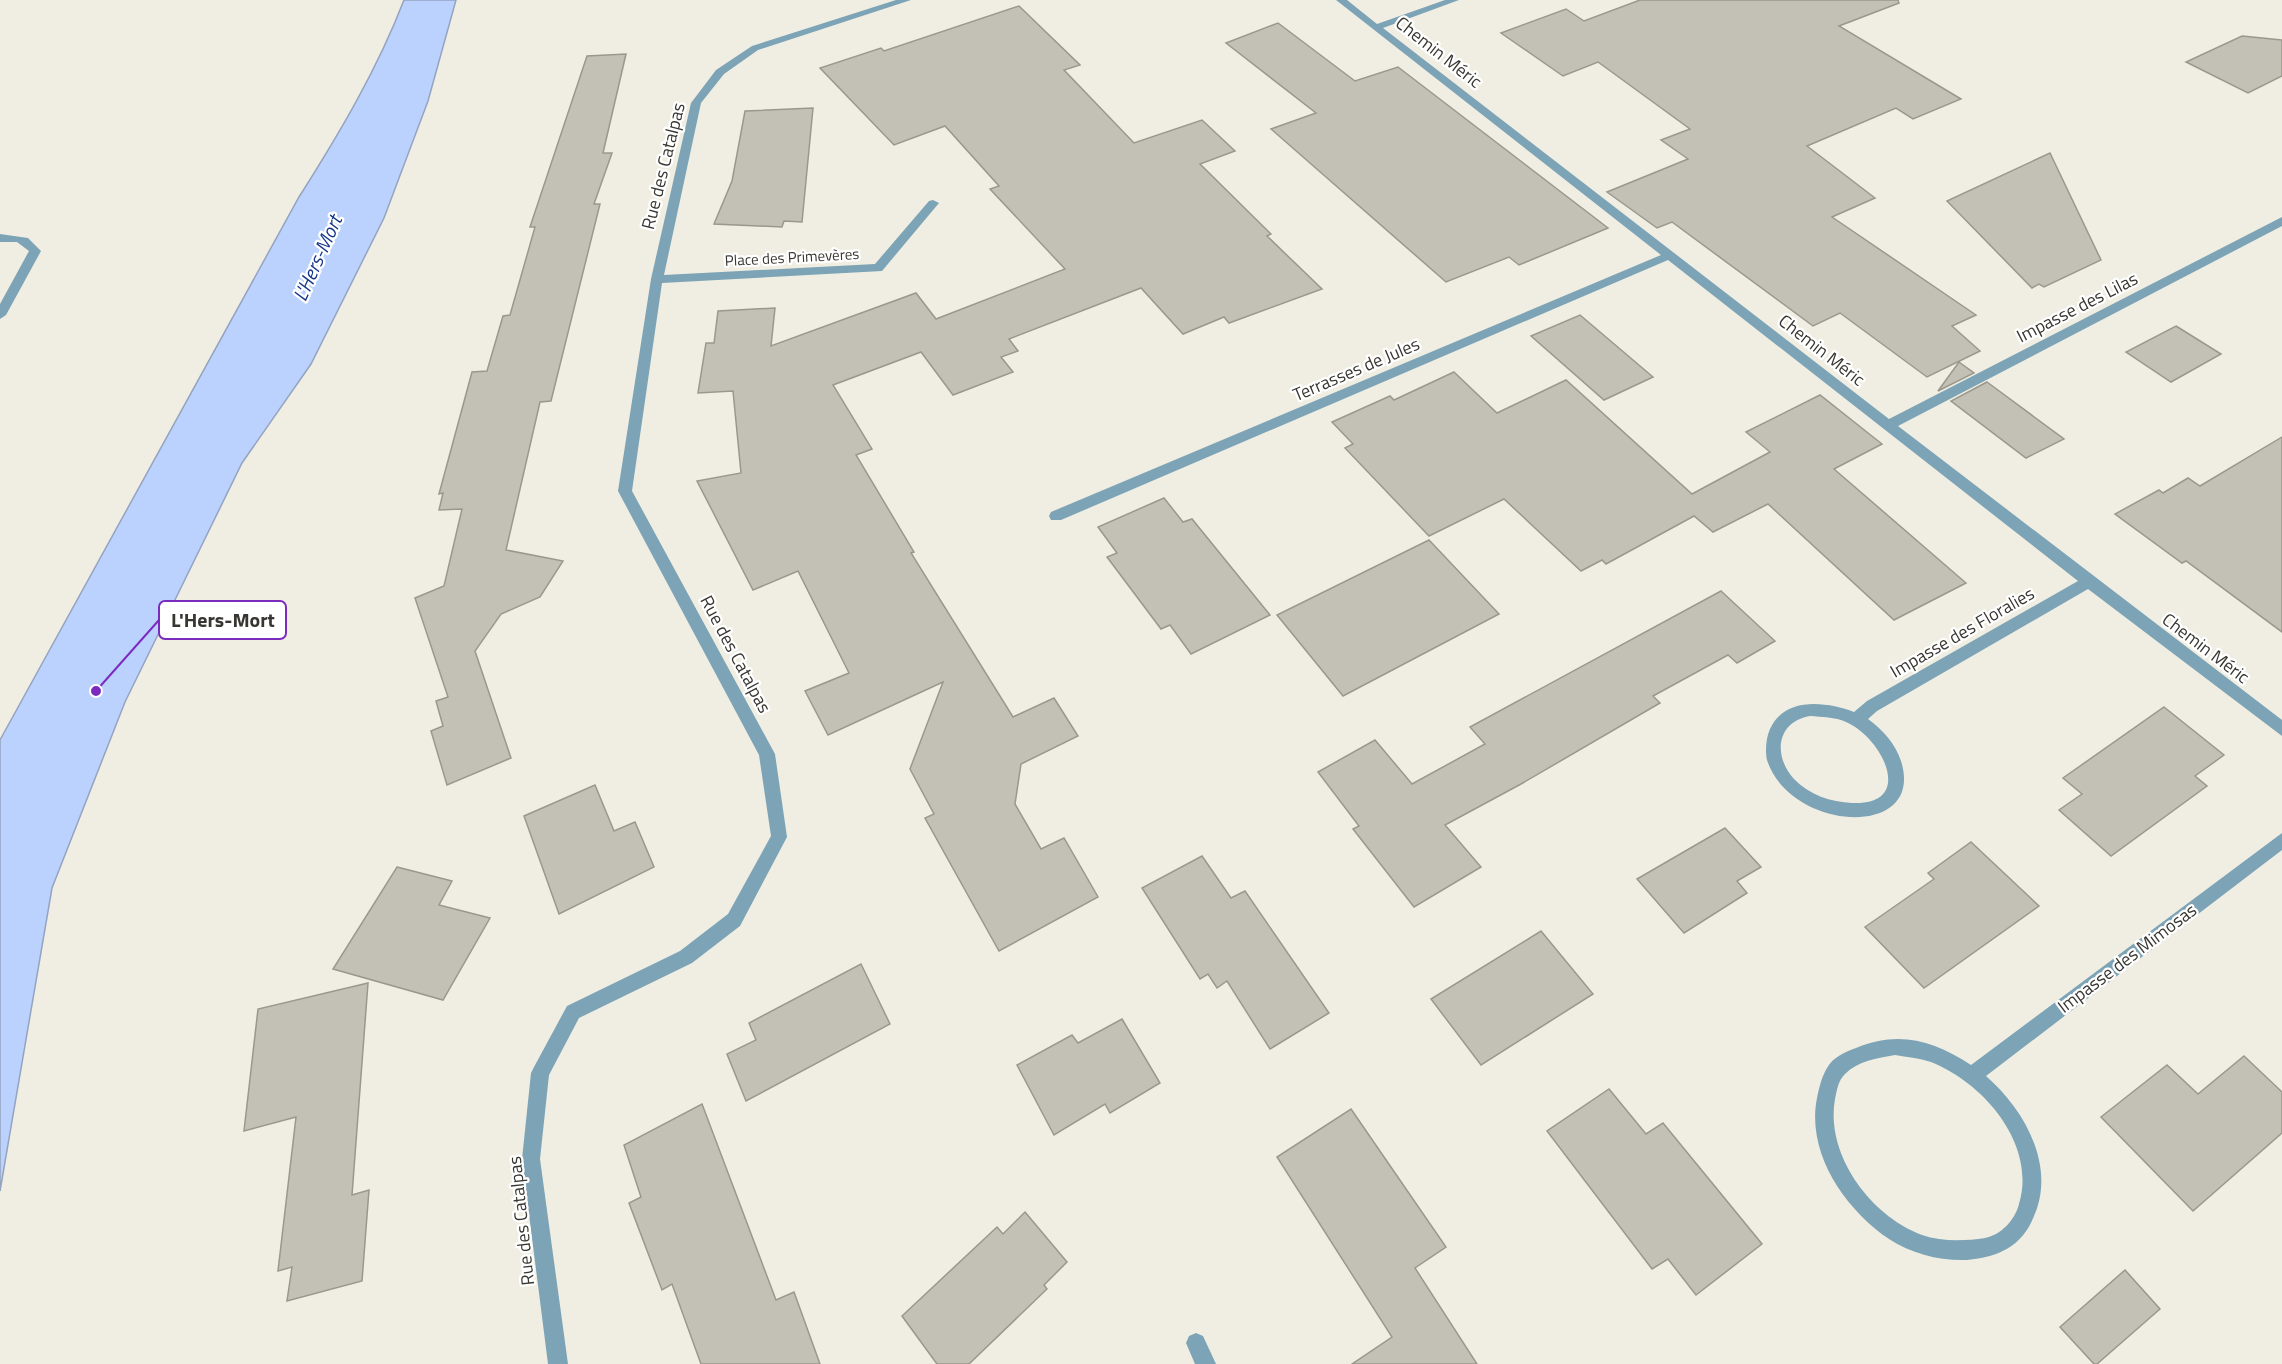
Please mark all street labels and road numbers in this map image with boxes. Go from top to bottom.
street label: Chemin Méric [1390,10,1488,95]
street label: Rue des Catalpas [634,100,692,232]
street label: Place des Primevères [724,242,860,272]
street label: Impasse des Lilas [2012,265,2142,349]
street label: Chemin Méric [1773,308,1871,393]
street label: Terrasses de Jules [1288,330,1424,408]
street label: Impasse des Floralies [1885,580,2039,684]
street label: Rue des Catalpas [694,590,778,718]
street label: Chemin Méric [2157,606,2255,690]
street label: Impasse des Mimosas [2052,897,2202,1019]
street label: Rue des Catalpas [501,1155,541,1287]

